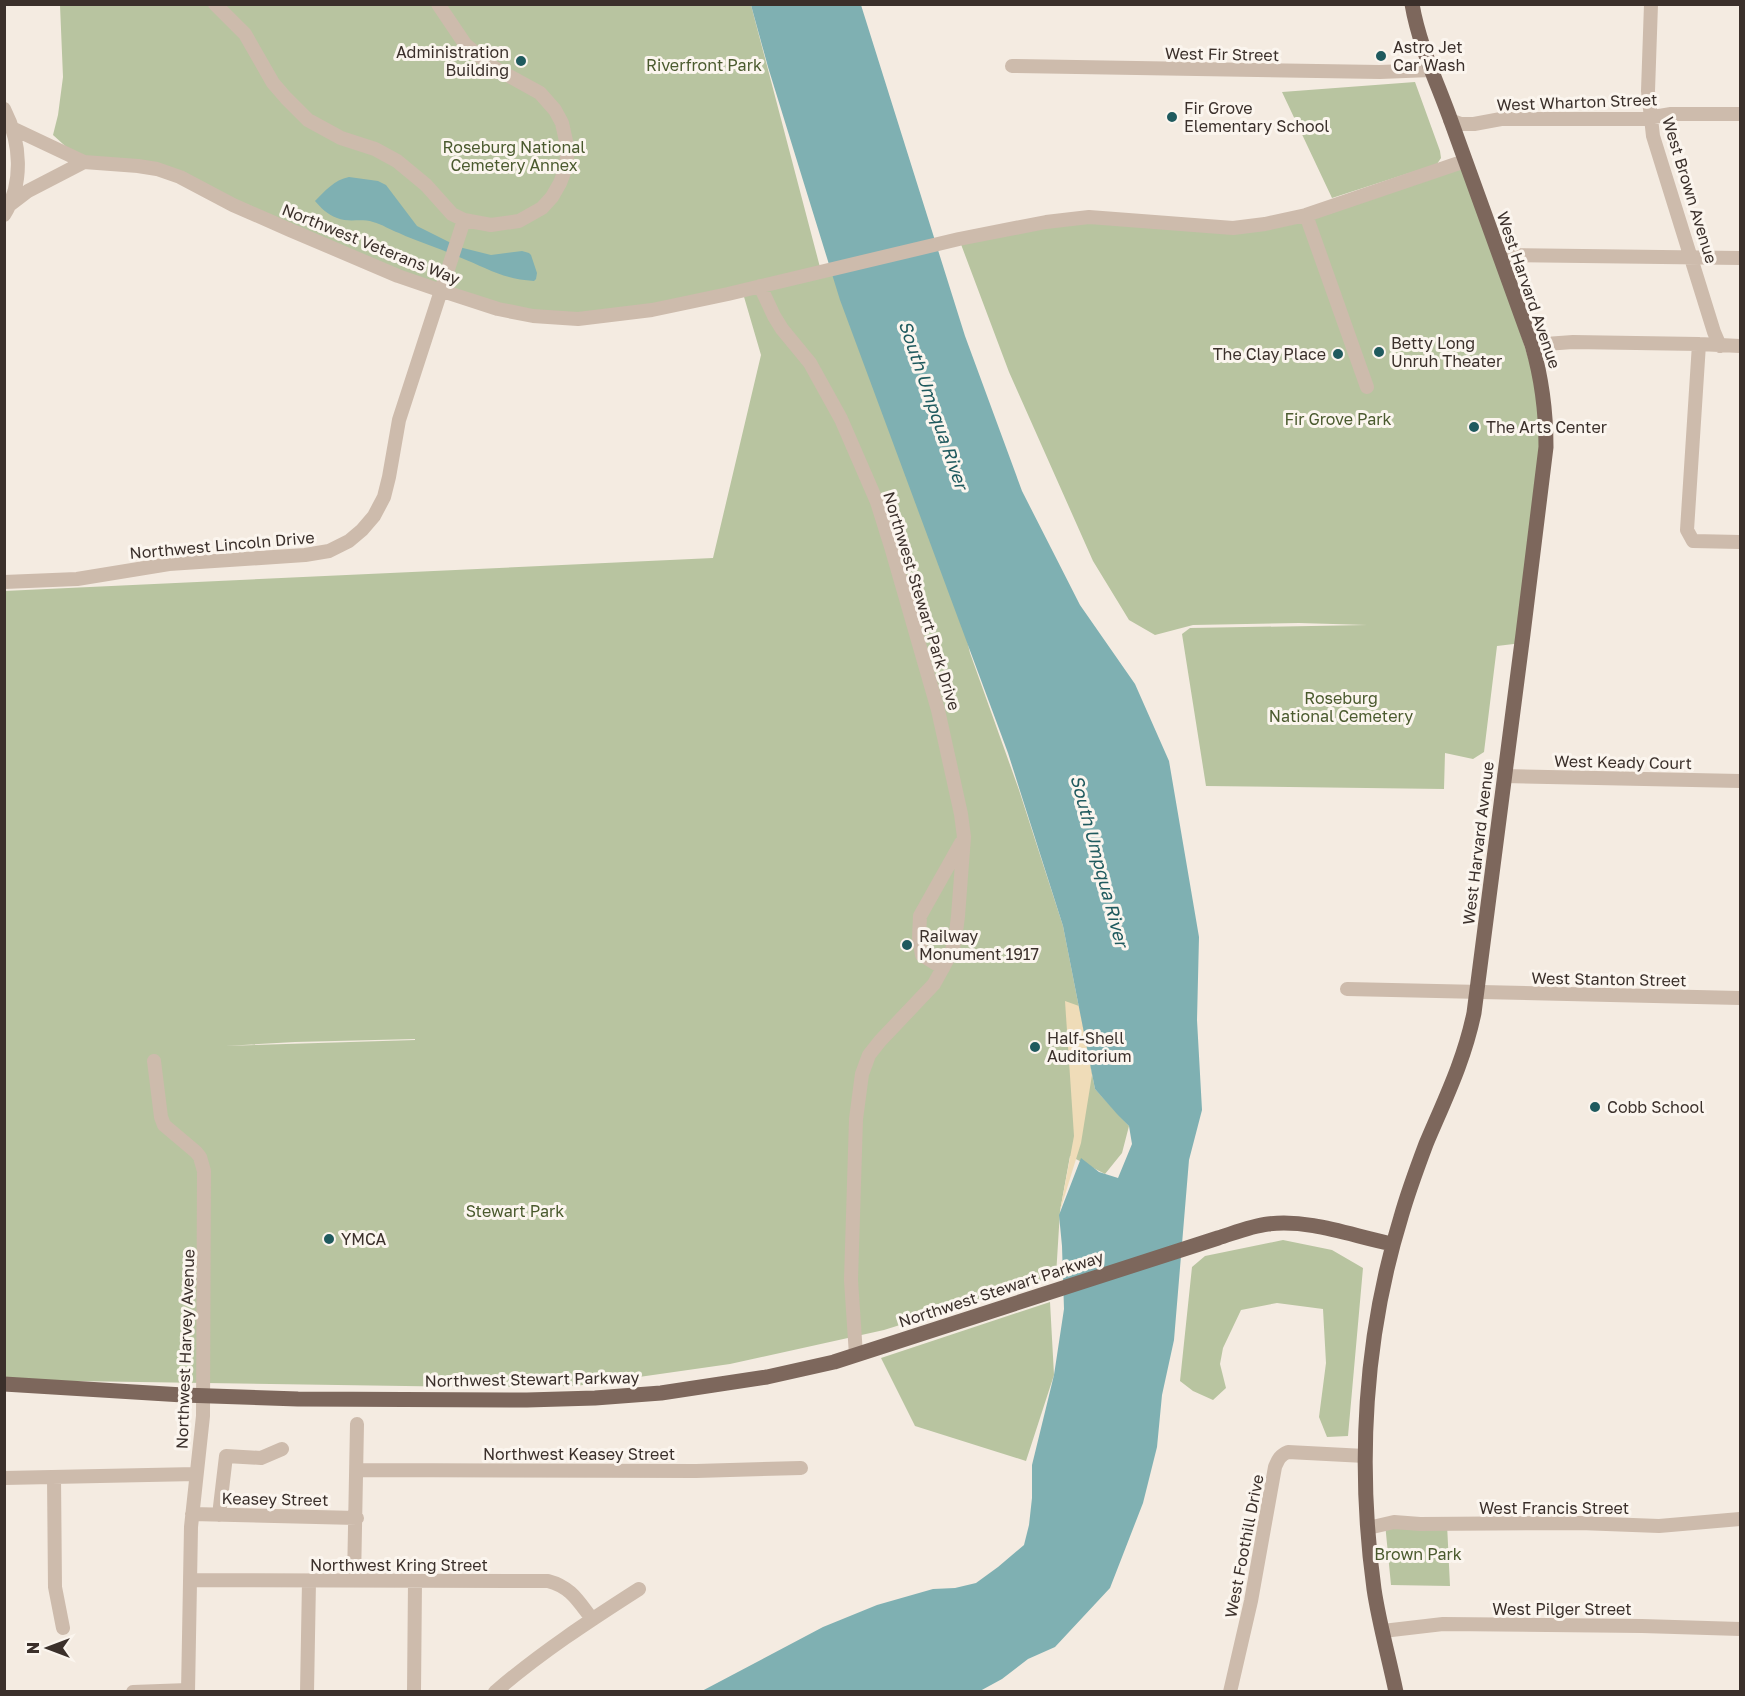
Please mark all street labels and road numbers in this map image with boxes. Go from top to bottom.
street label: West Fir Street [1165,43,1279,65]
street label: West Wharton Street [1496,89,1658,115]
street label: West Brown Avenue [1658,114,1722,266]
street label: Northwest Veterans Way [279,199,463,289]
street label: West Harvard Avenue [1493,209,1565,371]
street label: Northwest Stewart Park Drive [879,489,965,713]
street label: Northwest Lincoln Drive [129,527,315,563]
street label: West Keady Court [1554,751,1692,773]
street label: West Harvard Avenue [1458,760,1498,926]
street label: West Stanton Street [1531,968,1687,990]
street label: Northwest Stewart Parkway [896,1246,1106,1332]
street label: Northwest Harvey Avenue [172,1249,198,1449]
street label: Northwest Stewart Parkway [425,1367,639,1391]
street label: Northwest Keasey Street [483,1444,675,1464]
street label: West Foothill Drive [1220,1473,1268,1619]
street label: Keasey Street [221,1488,329,1510]
street label: West Francis Street [1479,1498,1629,1518]
street label: Northwest Kring Street [310,1555,488,1575]
street label: West Pilger Street [1492,1599,1632,1619]

